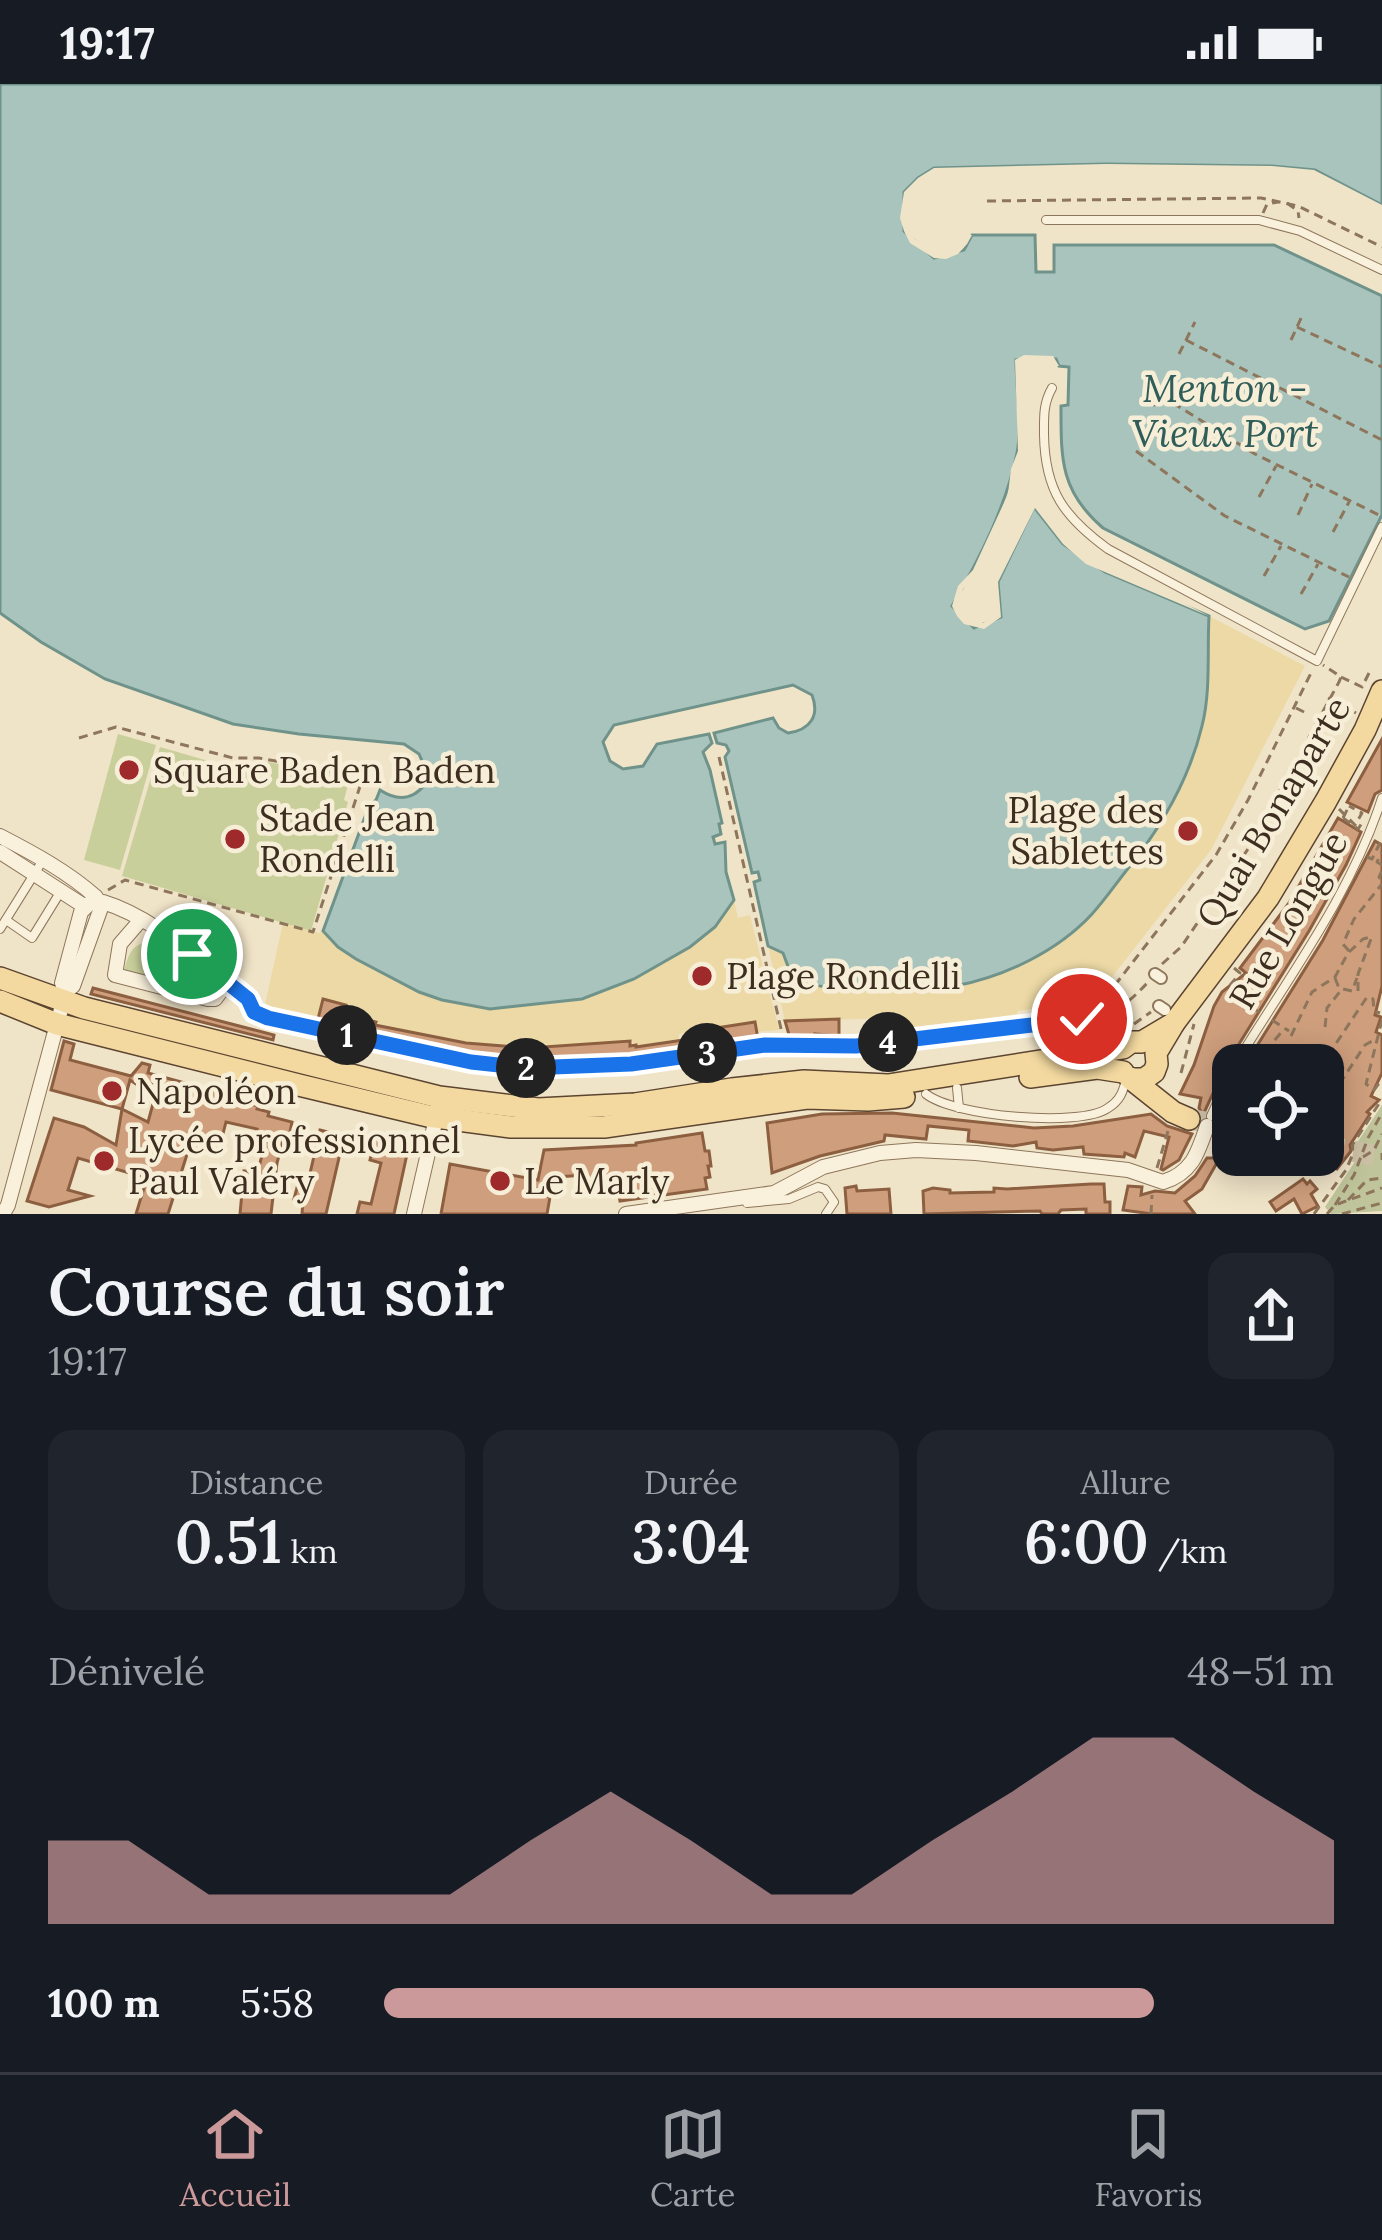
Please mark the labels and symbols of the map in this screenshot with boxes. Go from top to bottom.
water label: Menton - Vieux Port [1132,363,1318,458]
street label: Quai Bonaparte [1186,688,1360,936]
place label: Square Baden Baden [153,747,496,793]
marker: Square Baden Baden [116,757,142,783]
place label: Plage des Sablettes [1008,787,1164,874]
place label: Stade Jean Rondelli [259,795,435,882]
marker: Plage des Sablettes [1175,818,1201,844]
street label: Rue Longue [1219,823,1357,1017]
marker: Stade Jean Rondelli [222,826,248,852]
pin [141,903,243,1005]
place label: Plage Rondelli [726,953,961,999]
marker: Plage Rondelli [689,963,715,989]
pin [1031,968,1133,1070]
pin: 1 [317,1005,377,1065]
pin: 4 [858,1012,918,1072]
pin: 3 [677,1023,737,1083]
pin: 2 [496,1038,556,1098]
place label: Napoléon [136,1068,296,1114]
marker: Napoléon [99,1078,125,1104]
place label: Lycée professionnel Paul Valéry [128,1117,461,1204]
marker: Lycée professionnel Paul Valéry [91,1148,117,1174]
place label: Le Marly [524,1158,669,1204]
marker: Le Marly [487,1168,513,1194]

